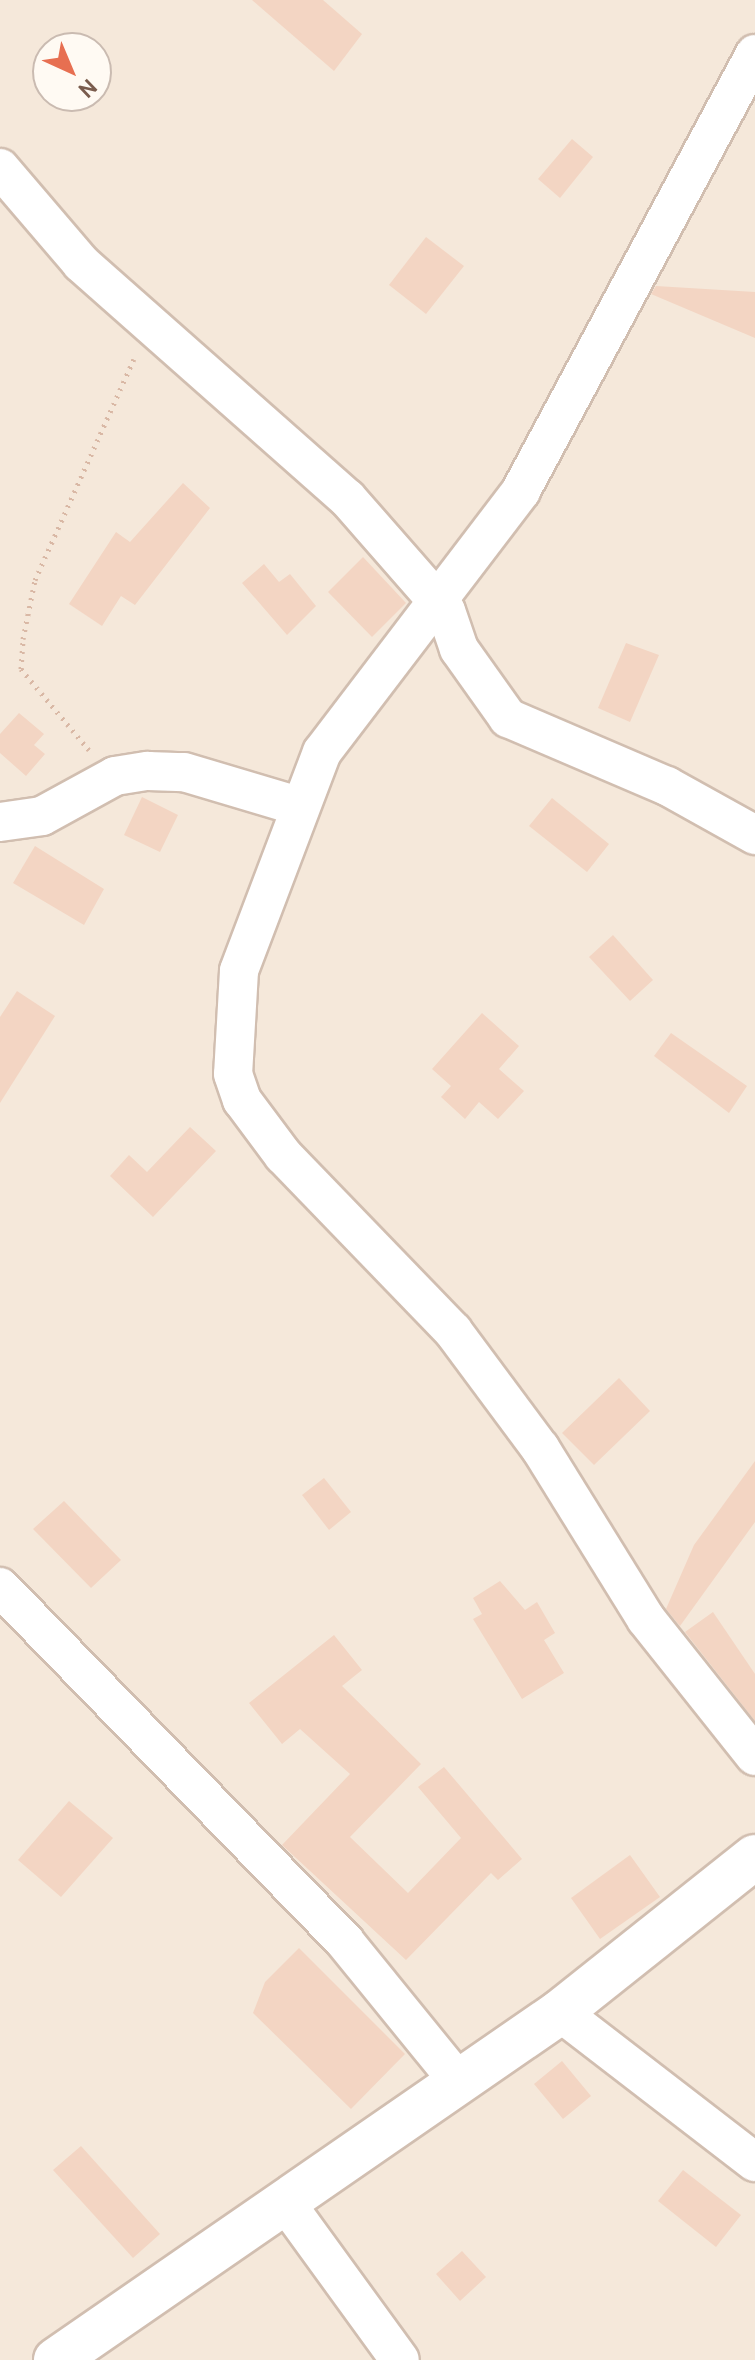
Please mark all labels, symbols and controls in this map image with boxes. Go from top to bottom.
north arrow [32,32,112,112]
text: N [73,73,103,103]

